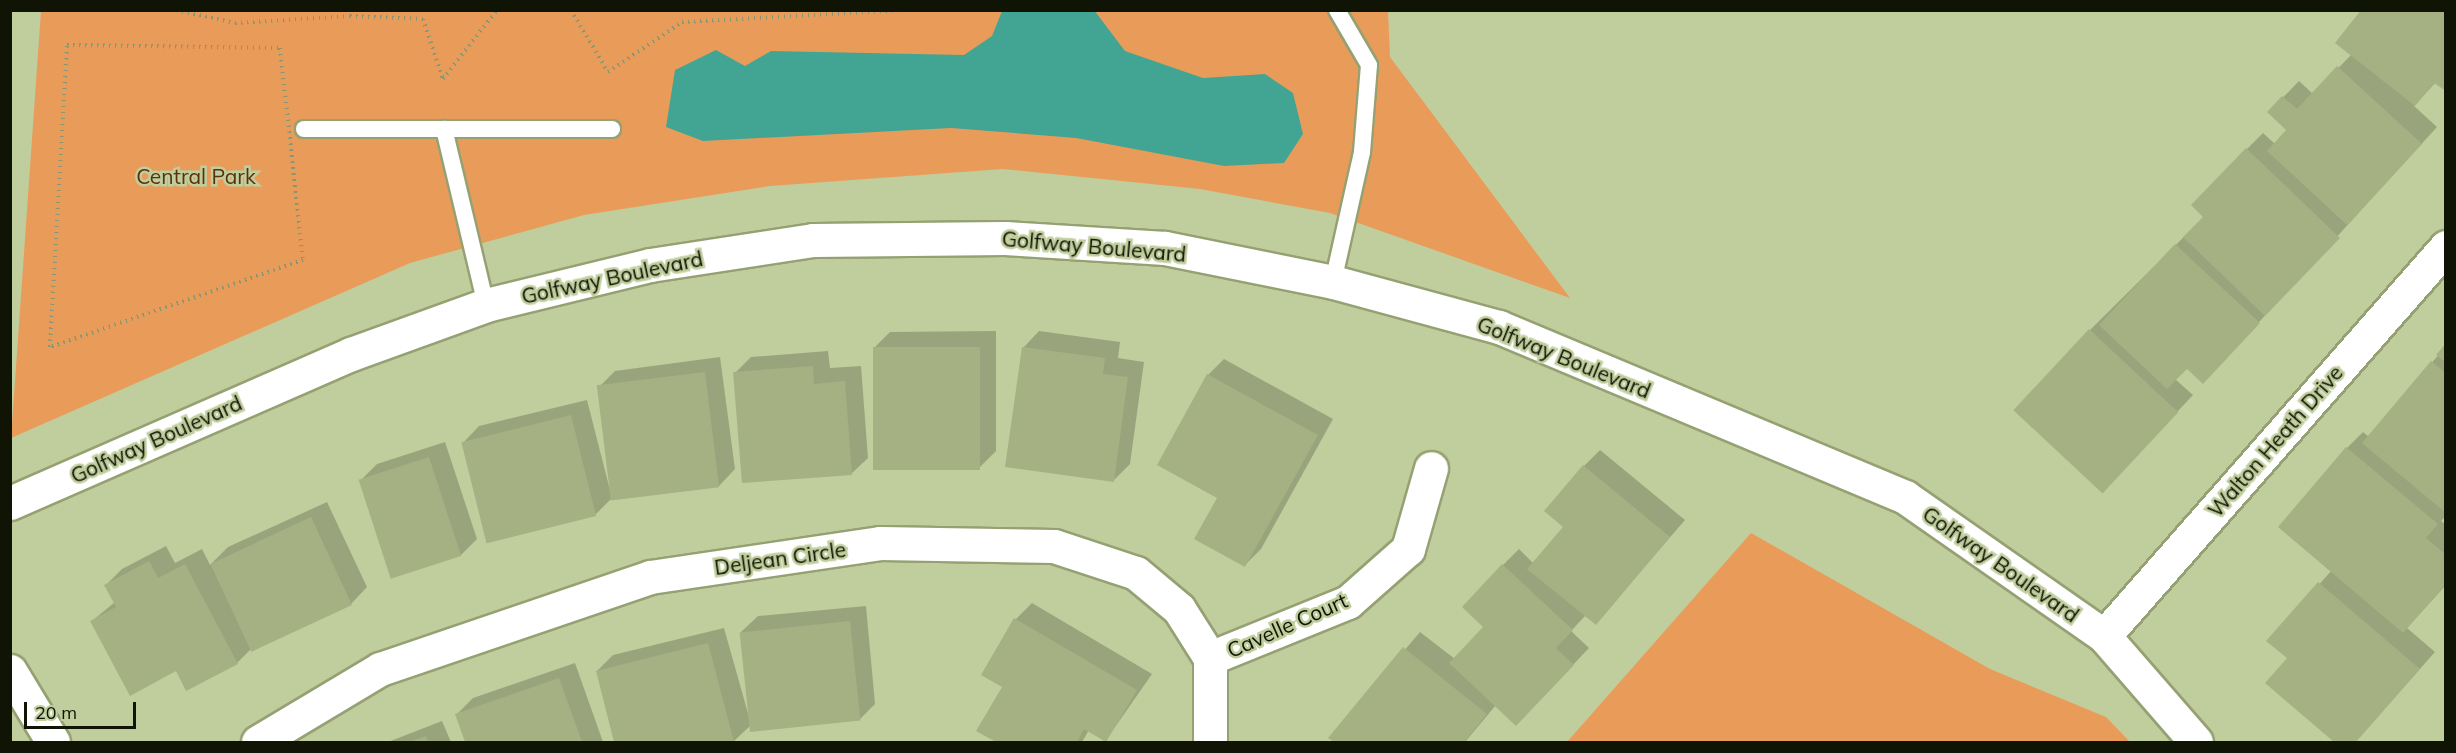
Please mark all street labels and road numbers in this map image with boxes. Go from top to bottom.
street label: Golfway Boulevard [1001,225,1187,267]
street label: Golfway Boulevard [519,245,705,309]
street label: Golfway Boulevard [1474,311,1654,403]
street label: Walton Heath Drive [2202,360,2348,522]
street label: Golfway Boulevard [66,390,246,488]
street label: Golfway Boulevard [1918,501,2084,627]
street label: Deljean Circle [713,536,847,580]
street label: Cavelle Court [1223,587,1351,663]

